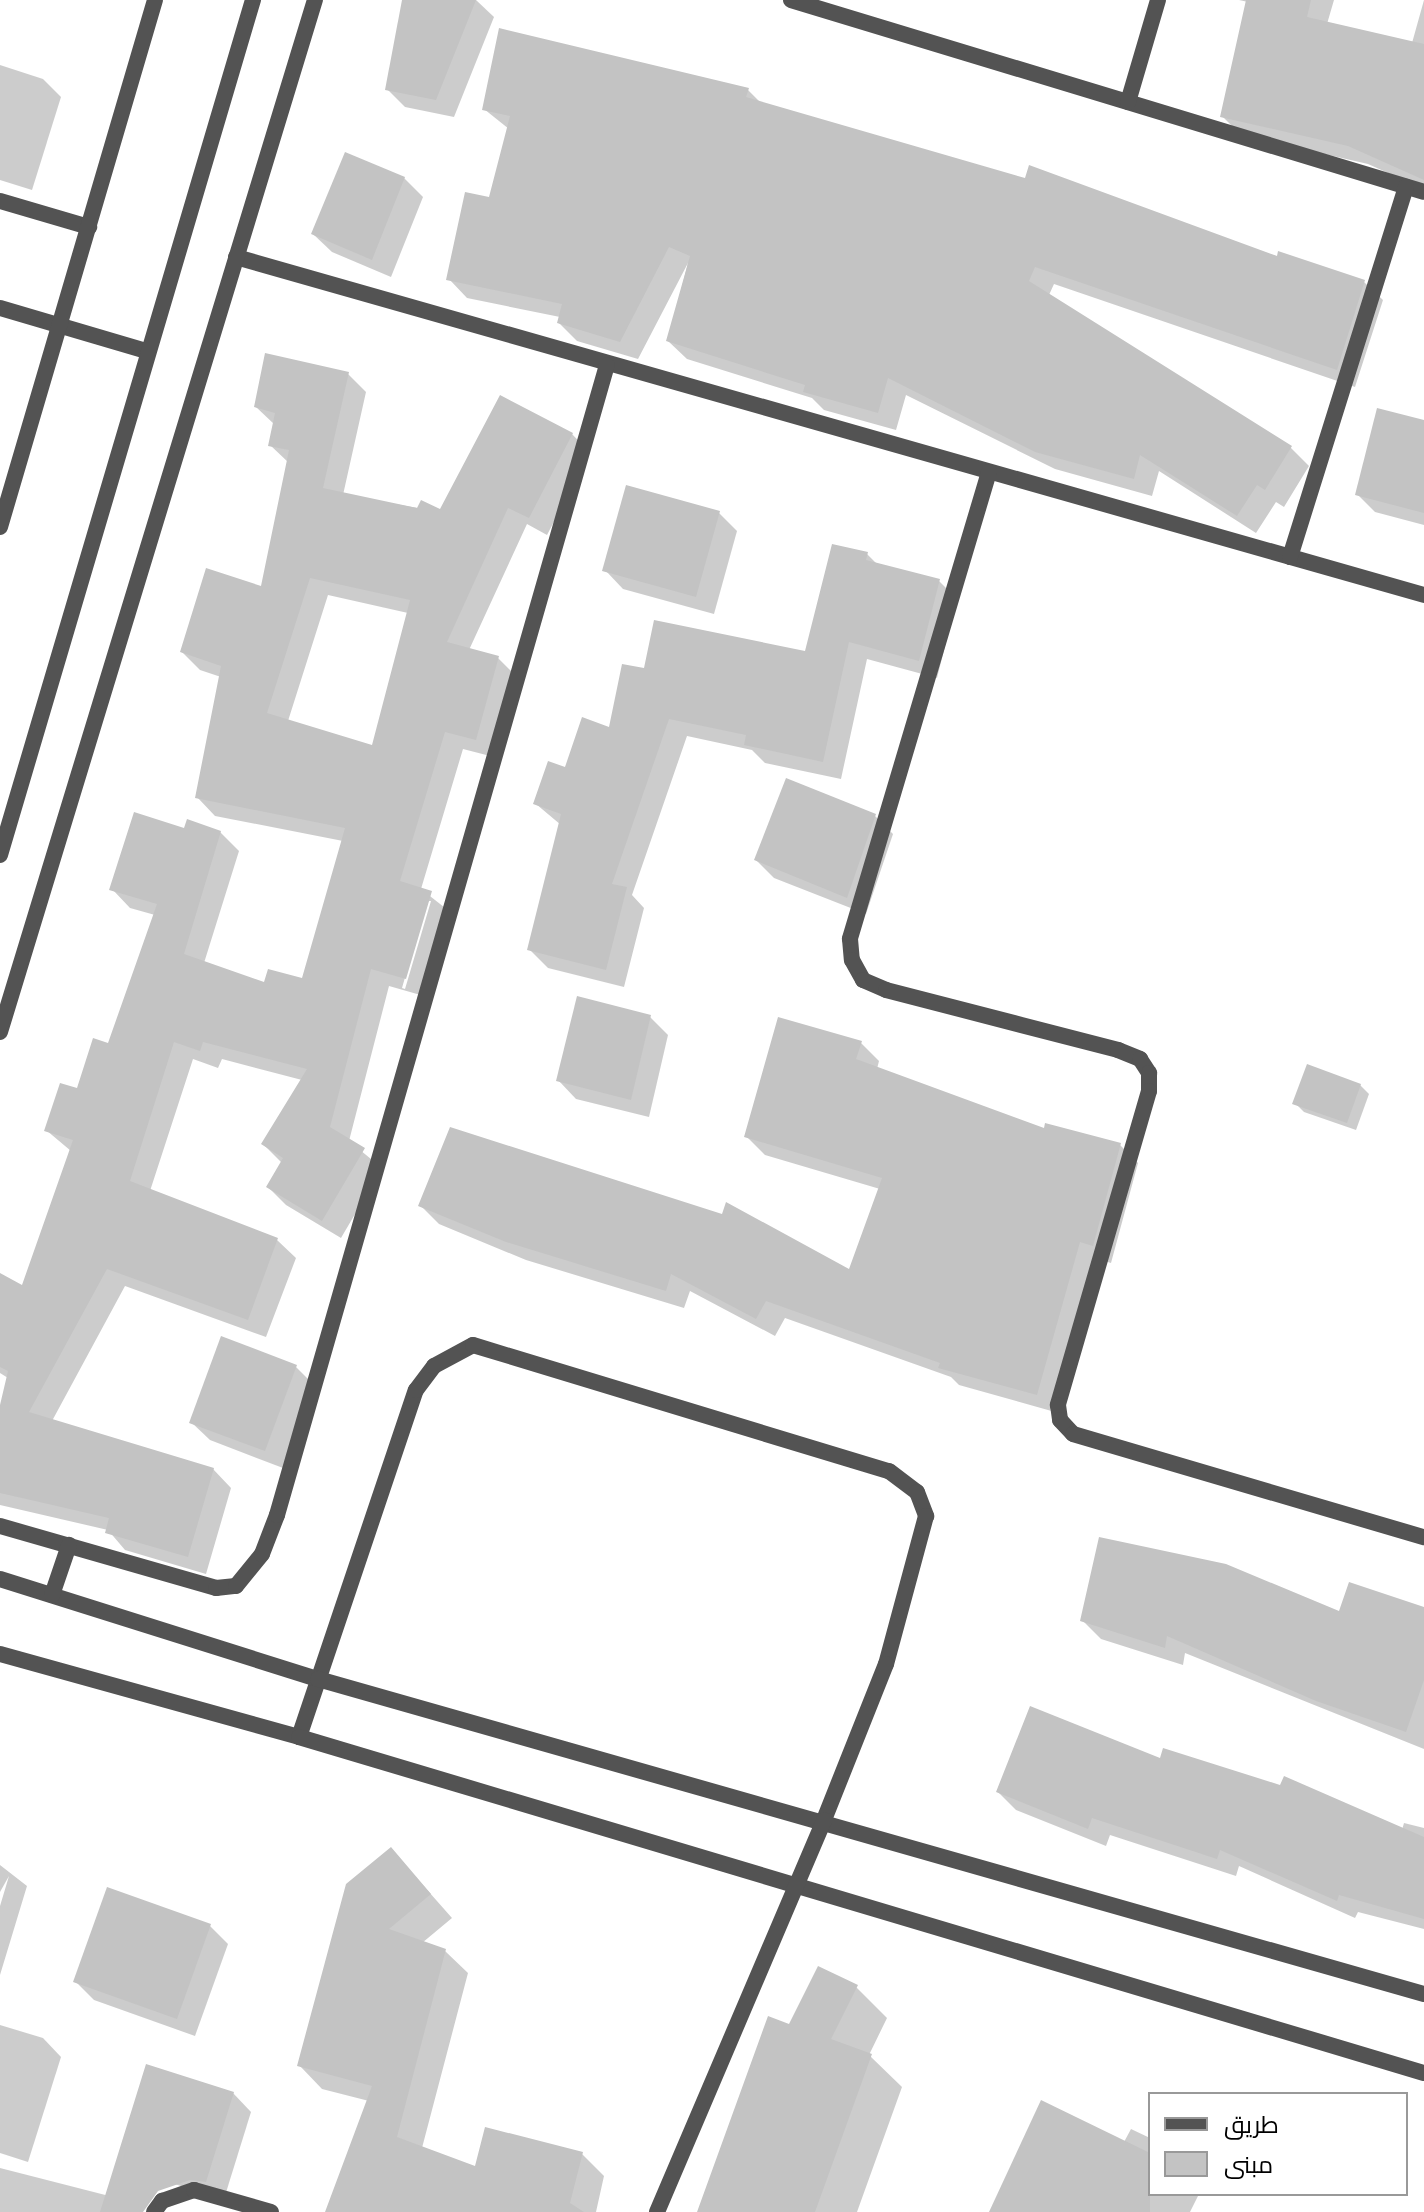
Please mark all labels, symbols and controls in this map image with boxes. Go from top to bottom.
legend [1148,2092,1408,2196]
text: طريق [1224,2111,1279,2139]
text: مبنى [1224,2151,1273,2179]

